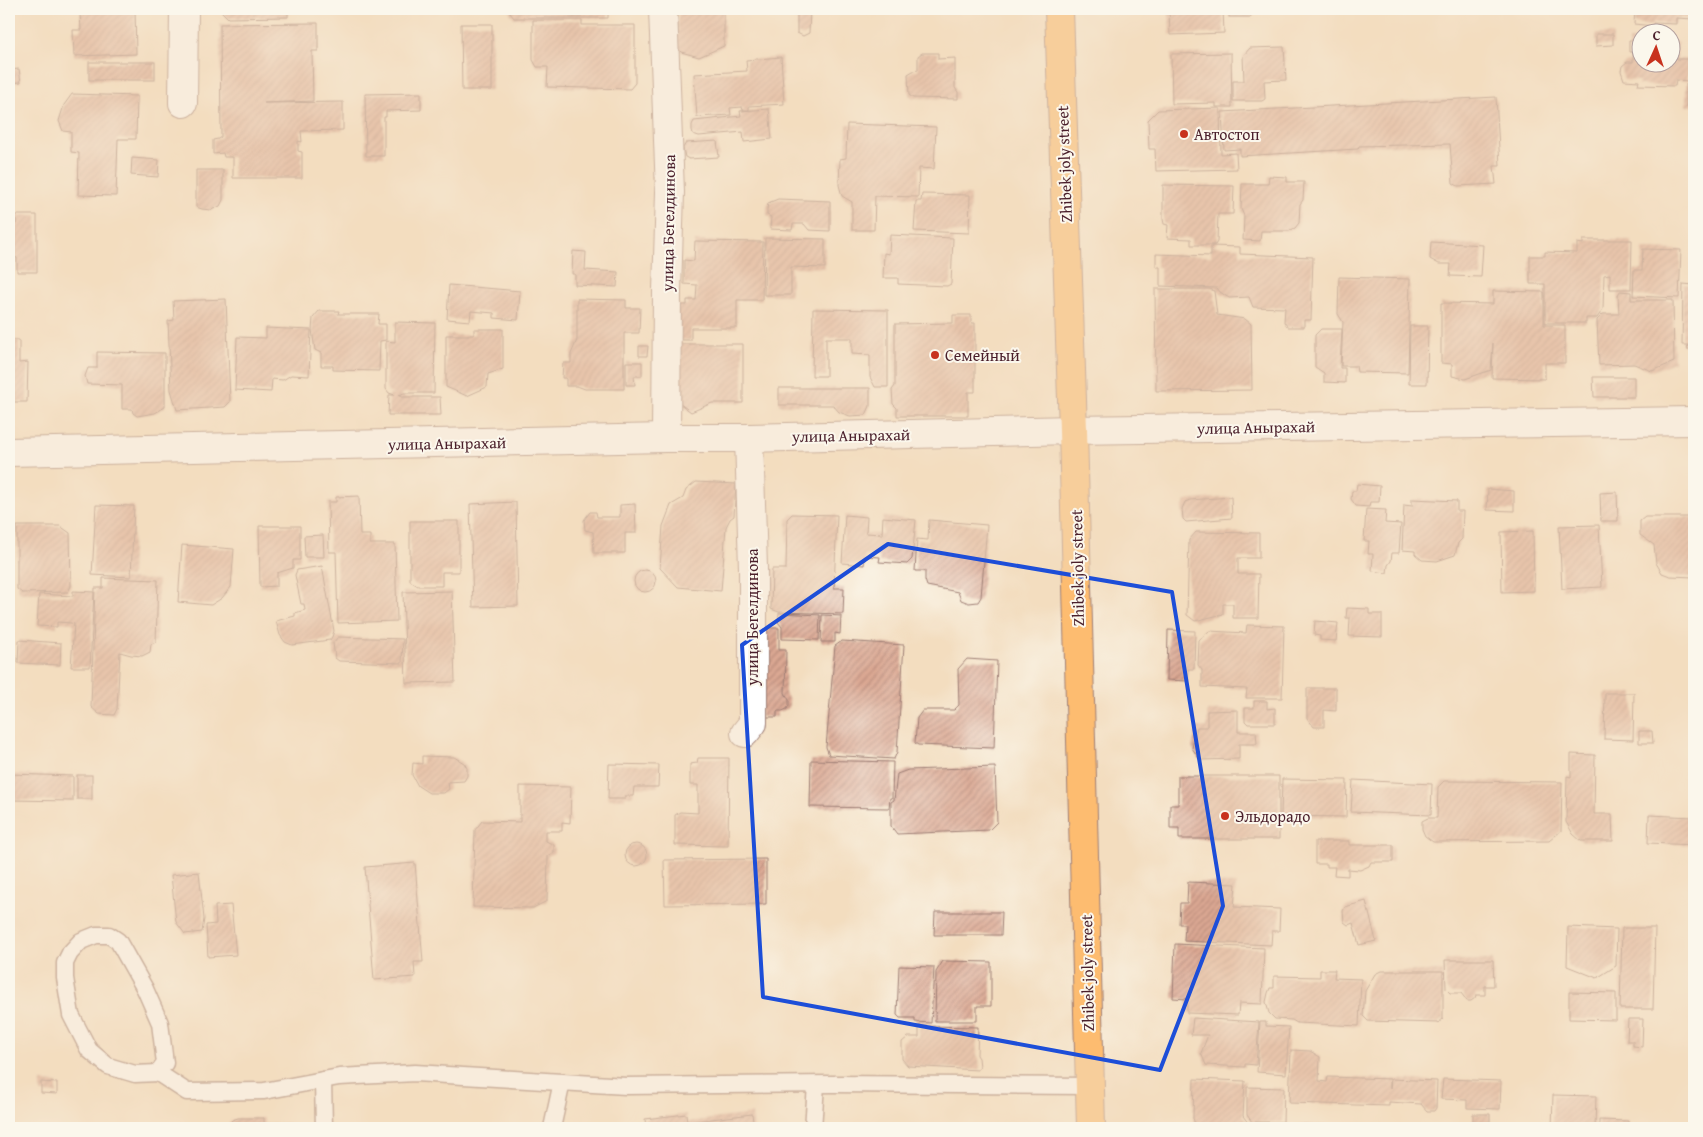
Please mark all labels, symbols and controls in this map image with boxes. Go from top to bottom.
north arrow [1630,22,1680,72]
text: С [1652,25,1661,45]
street label: Zhibek joly street [1050,105,1078,223]
place label: Автостоп [1194,122,1259,146]
marker: Автостоп [1178,128,1190,140]
street label: улица Бегелдинова [655,154,681,293]
place label: Семейный [945,343,1020,367]
marker: Семейный [929,349,941,361]
street label: улица Анырахай [1196,414,1316,440]
street label: улица Анырахай [791,422,911,448]
street label: улица Анырахай [387,430,507,456]
street label: Zhibek joly street [1064,509,1090,627]
street label: улица Бегелдинова [740,548,764,687]
place label: Эльдорадо [1235,804,1310,828]
marker: Эльдорадо [1219,810,1231,822]
street label: Zhibek joly street [1074,914,1100,1032]

